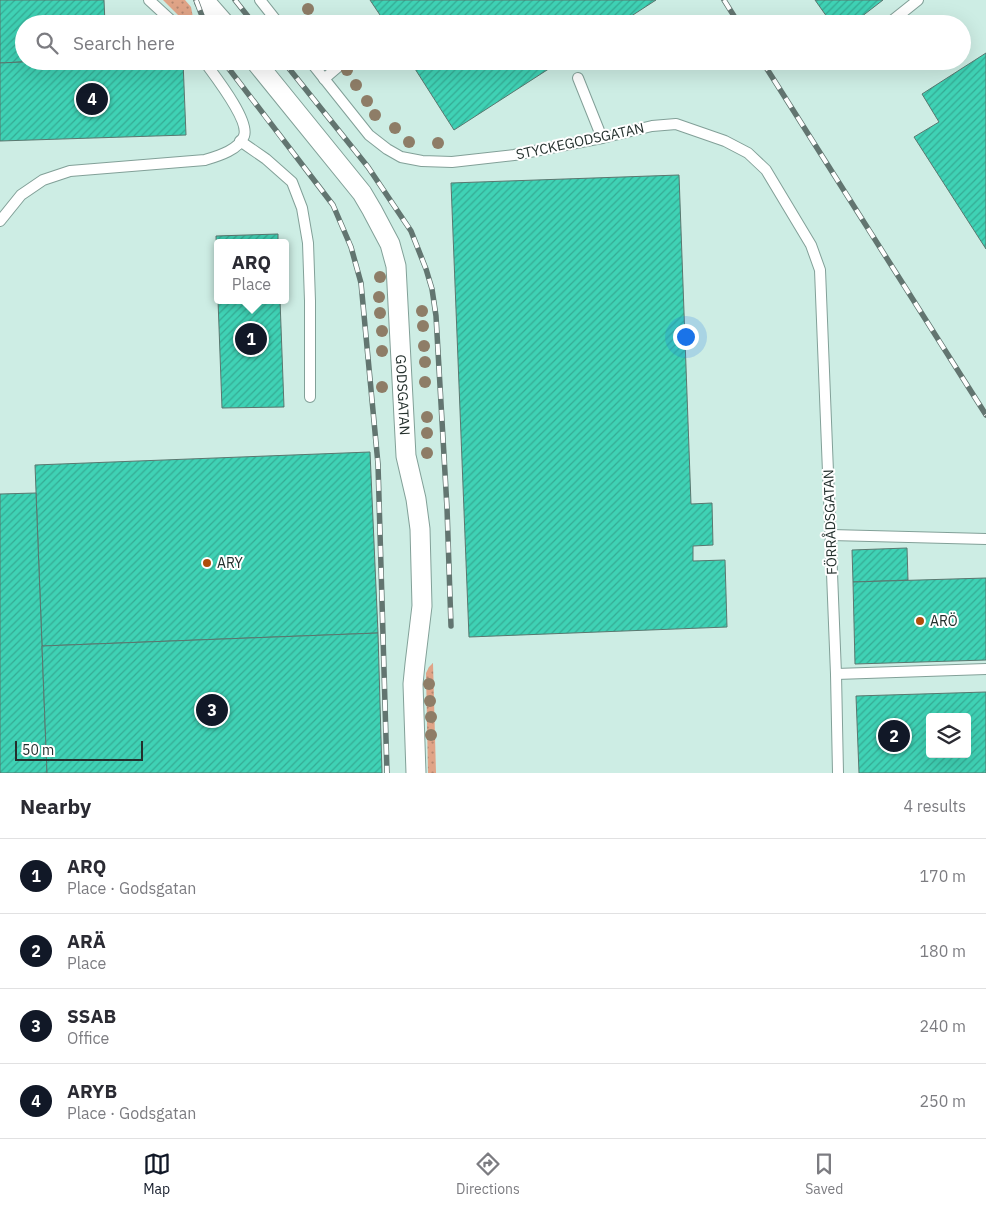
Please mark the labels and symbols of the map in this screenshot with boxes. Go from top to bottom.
pin: 4 [76,80,108,118]
street label: STYCKEGODSGATAN [514,119,646,163]
pin: 1 [235,320,267,358]
your location [673,324,699,350]
street label: GODSGATAN [392,354,414,436]
street label: FÖRRÅDSGATAN [818,469,841,575]
place label: ARY [217,554,243,572]
marker: ARY [201,557,213,569]
place label: ARÖ [930,612,958,630]
marker: ARÖ [914,615,926,627]
pin: 3 [196,691,228,729]
pin: 2 [878,717,910,755]
scale bar [15,738,142,761]

